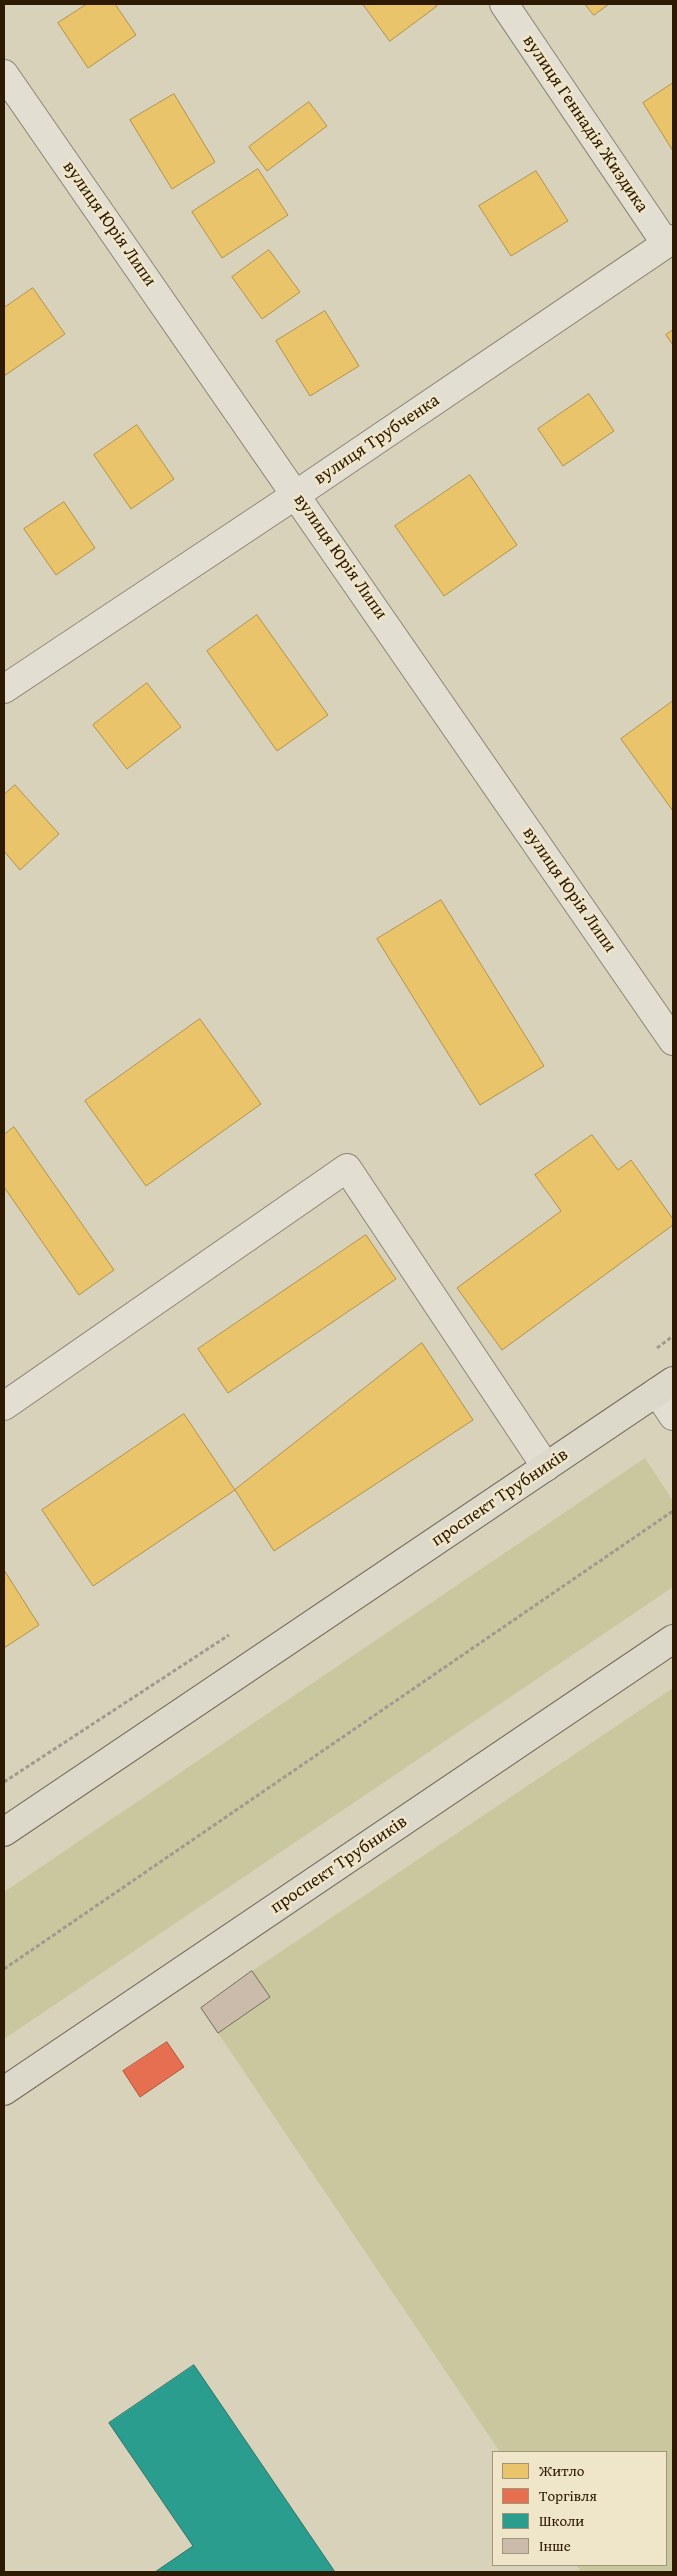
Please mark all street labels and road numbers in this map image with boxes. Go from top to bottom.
street label: вулиця Геннадія Жиздика [518,31,652,217]
street label: вулиця Юрія Липи [58,157,160,291]
street label: вулиця Трубченка [310,390,444,490]
street label: вулиця Юрія Липи [289,490,391,624]
street label: вулиця Юрія Липи [518,823,620,957]
street label: проспект Трубників [428,1444,572,1552]
street label: проспект Трубників [267,1811,411,1919]

